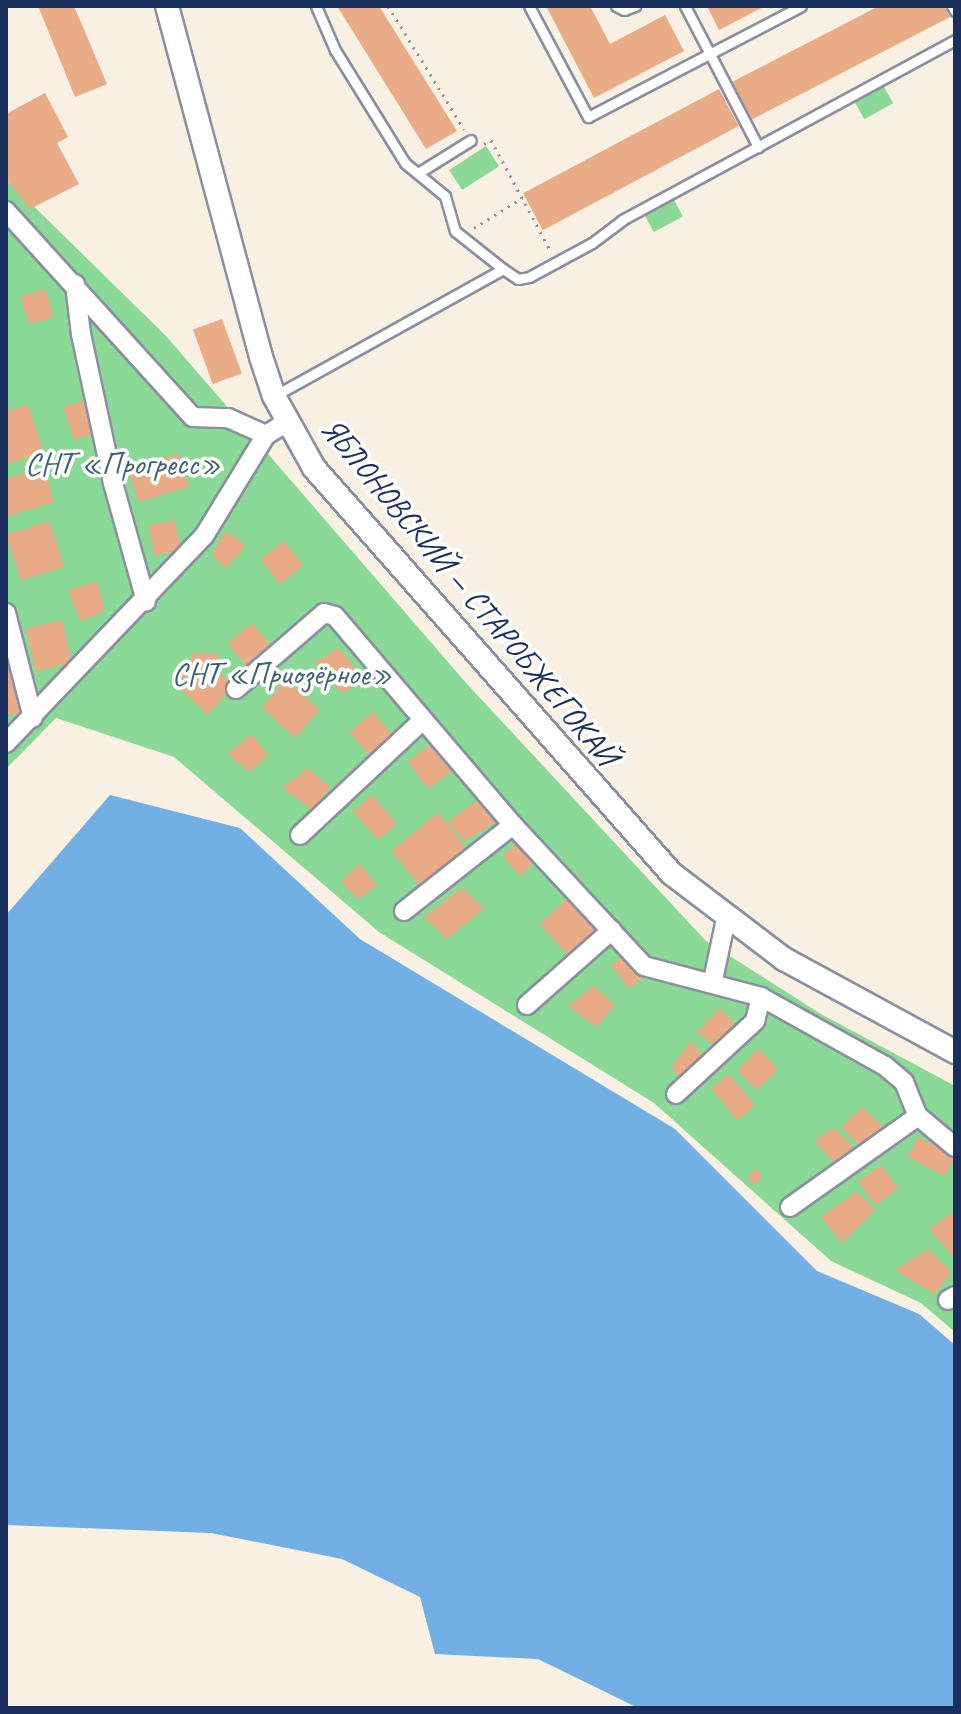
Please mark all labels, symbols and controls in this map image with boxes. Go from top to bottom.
street label: ЯБЛОНОВСКИЙ — СТАРОБЖЕГОКАЙ [312,410,626,774]
park label: СНТ «Прогресс» [25,445,221,483]
park label: СНТ «Приозёрное» [172,655,392,693]

